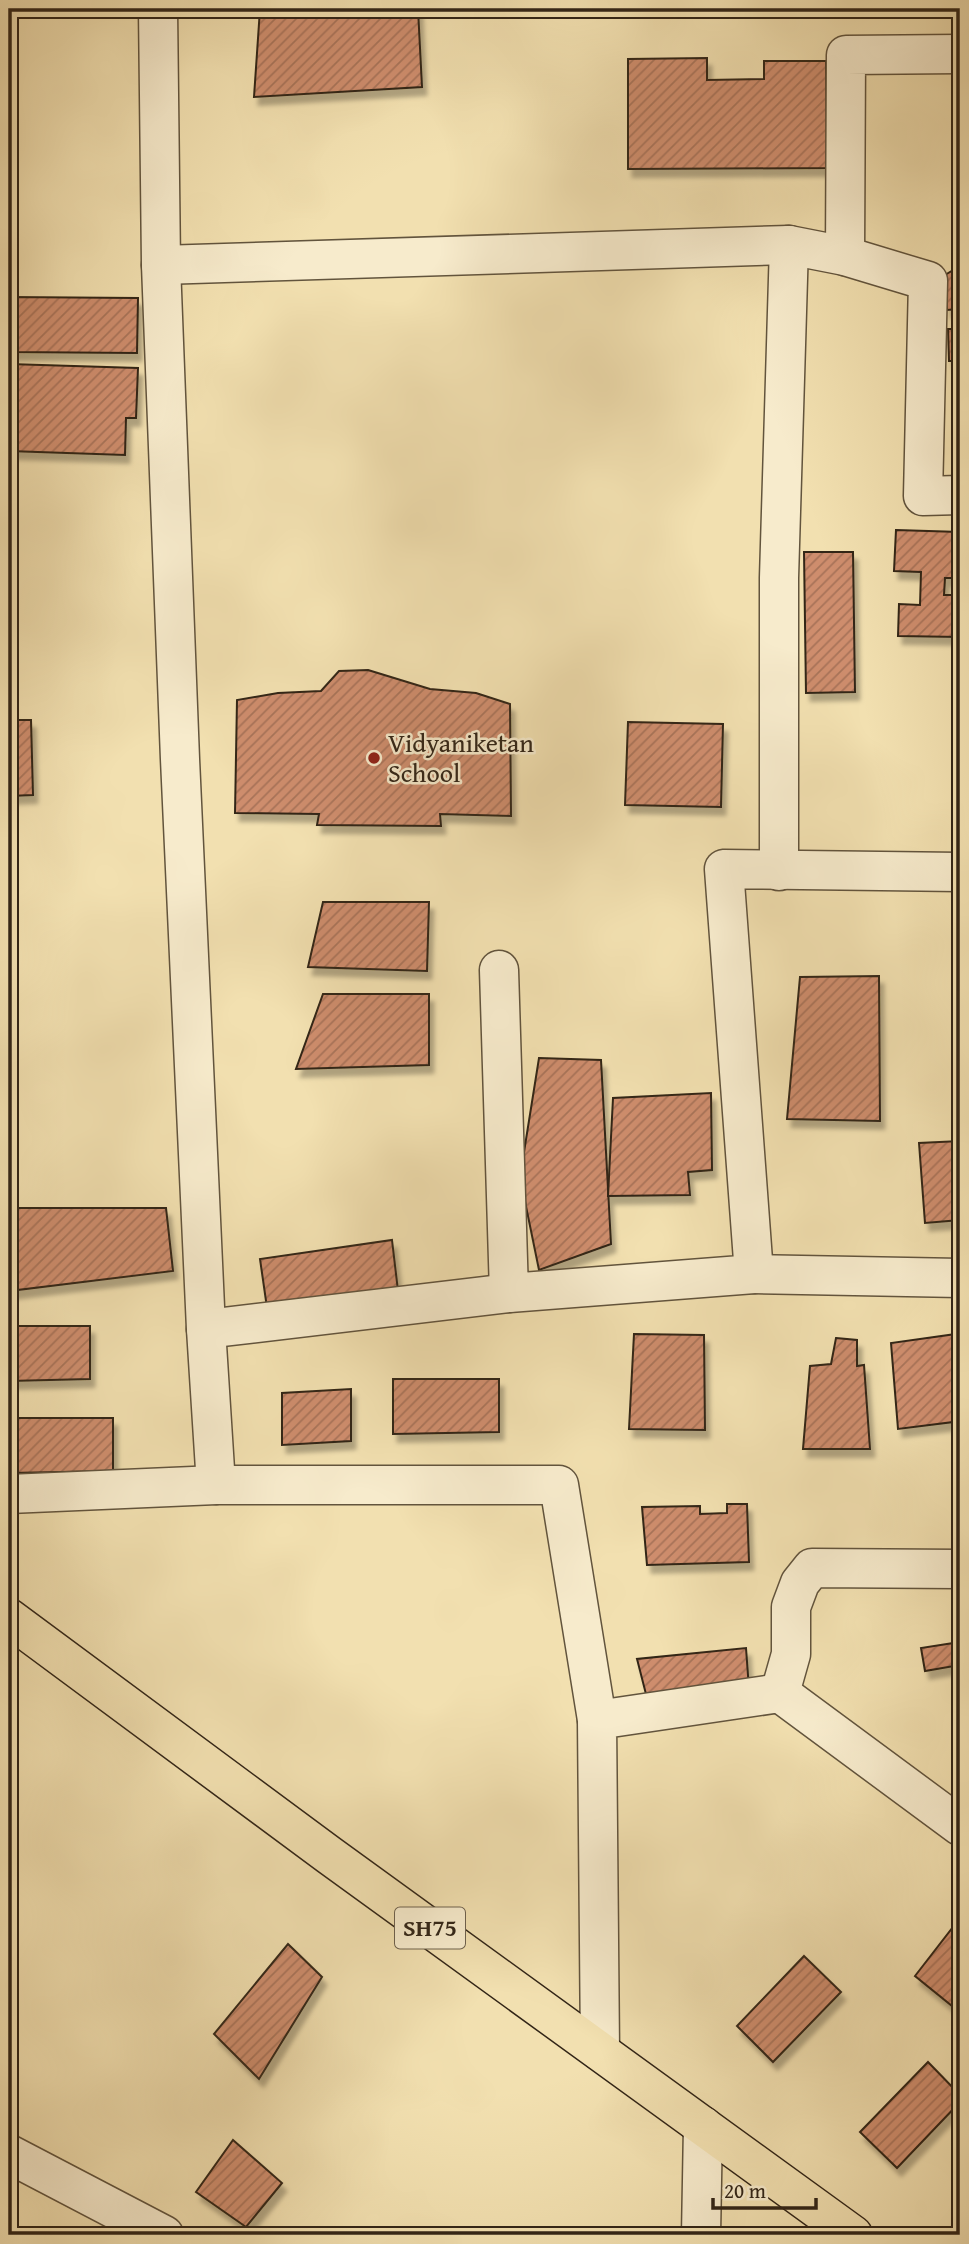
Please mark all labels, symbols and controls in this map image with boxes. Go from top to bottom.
place label: Vidyaniketan School [388,723,534,792]
marker: Vidyaniketan School [366,750,382,766]
road number: SH75 [395,1908,465,1949]
scale bar [713,2167,817,2211]
text: 20 m [724,2175,766,2206]

